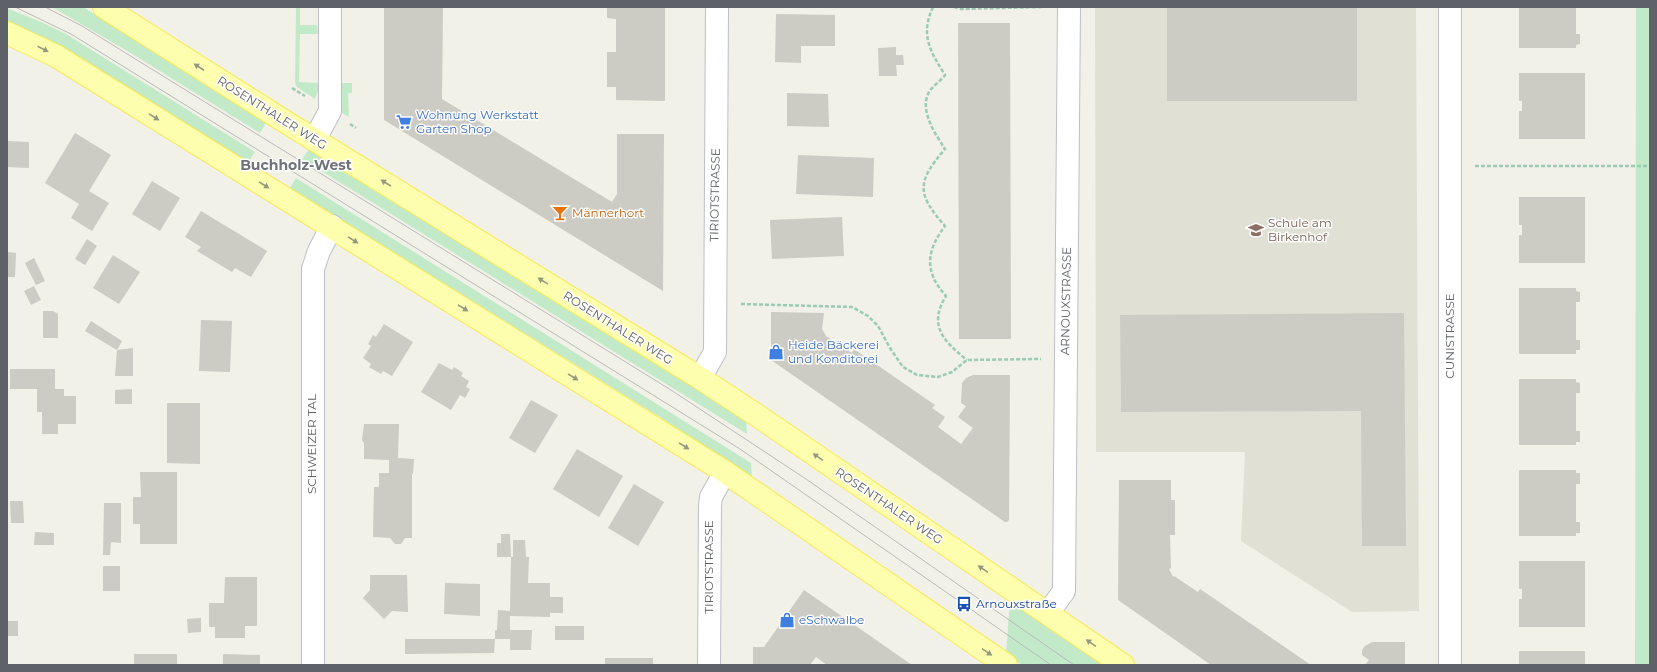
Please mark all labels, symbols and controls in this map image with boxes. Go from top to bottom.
one-way arrow [37,46,48,52]
one-way arrow [194,63,204,71]
street label: ROSENTHALER WEG [215,73,330,152]
place label: Wohnung Werkstatt Garten Shop [416,107,539,136]
one-way arrow [148,113,160,120]
supermarket icon: Wohnung Werkstatt Garten Shop [395,113,413,131]
street label: TIRIOTSTRASSE [706,148,723,242]
district label: Buchholz-West [240,156,352,174]
one-way arrow [380,180,391,187]
one-way arrow [258,182,270,189]
bar icon: Männerhort [551,204,569,222]
place label: Männerhort [572,205,644,220]
place label: Schule am Birkenhof [1268,215,1332,244]
school or university icon: Schule am Birkenhof [1247,221,1265,239]
one-way arrow [347,236,359,243]
street label: ARNOUXSTRASSE [1057,247,1074,355]
one-way arrow [537,278,549,285]
street label: ROSENTHALER WEG [561,288,676,367]
street label: CUNISTRASSE [1442,293,1457,379]
one-way arrow [457,305,469,312]
place label: Heide Bäckerei und Konditorei [788,337,879,366]
shop icon: Heide Bäckerei und Konditorei [767,343,785,361]
one-way arrow [567,374,579,381]
street label: SCHWEIZER TAL [304,394,319,494]
one-way arrow [679,442,689,450]
one-way arrow [813,453,823,461]
street label: ROSENTHALER WEG [833,464,946,547]
street label: TIRIOTSTRASSE [701,520,716,614]
one-way arrow [977,566,989,573]
bus stop icon: Arnouxstraße [955,595,973,613]
place label: Arnouxstraße [976,596,1057,611]
shop icon: eSchwalbe [778,611,796,629]
place label: eSchwalbe [799,612,864,627]
one-way arrow [1085,639,1096,647]
one-way arrow [982,648,992,656]

